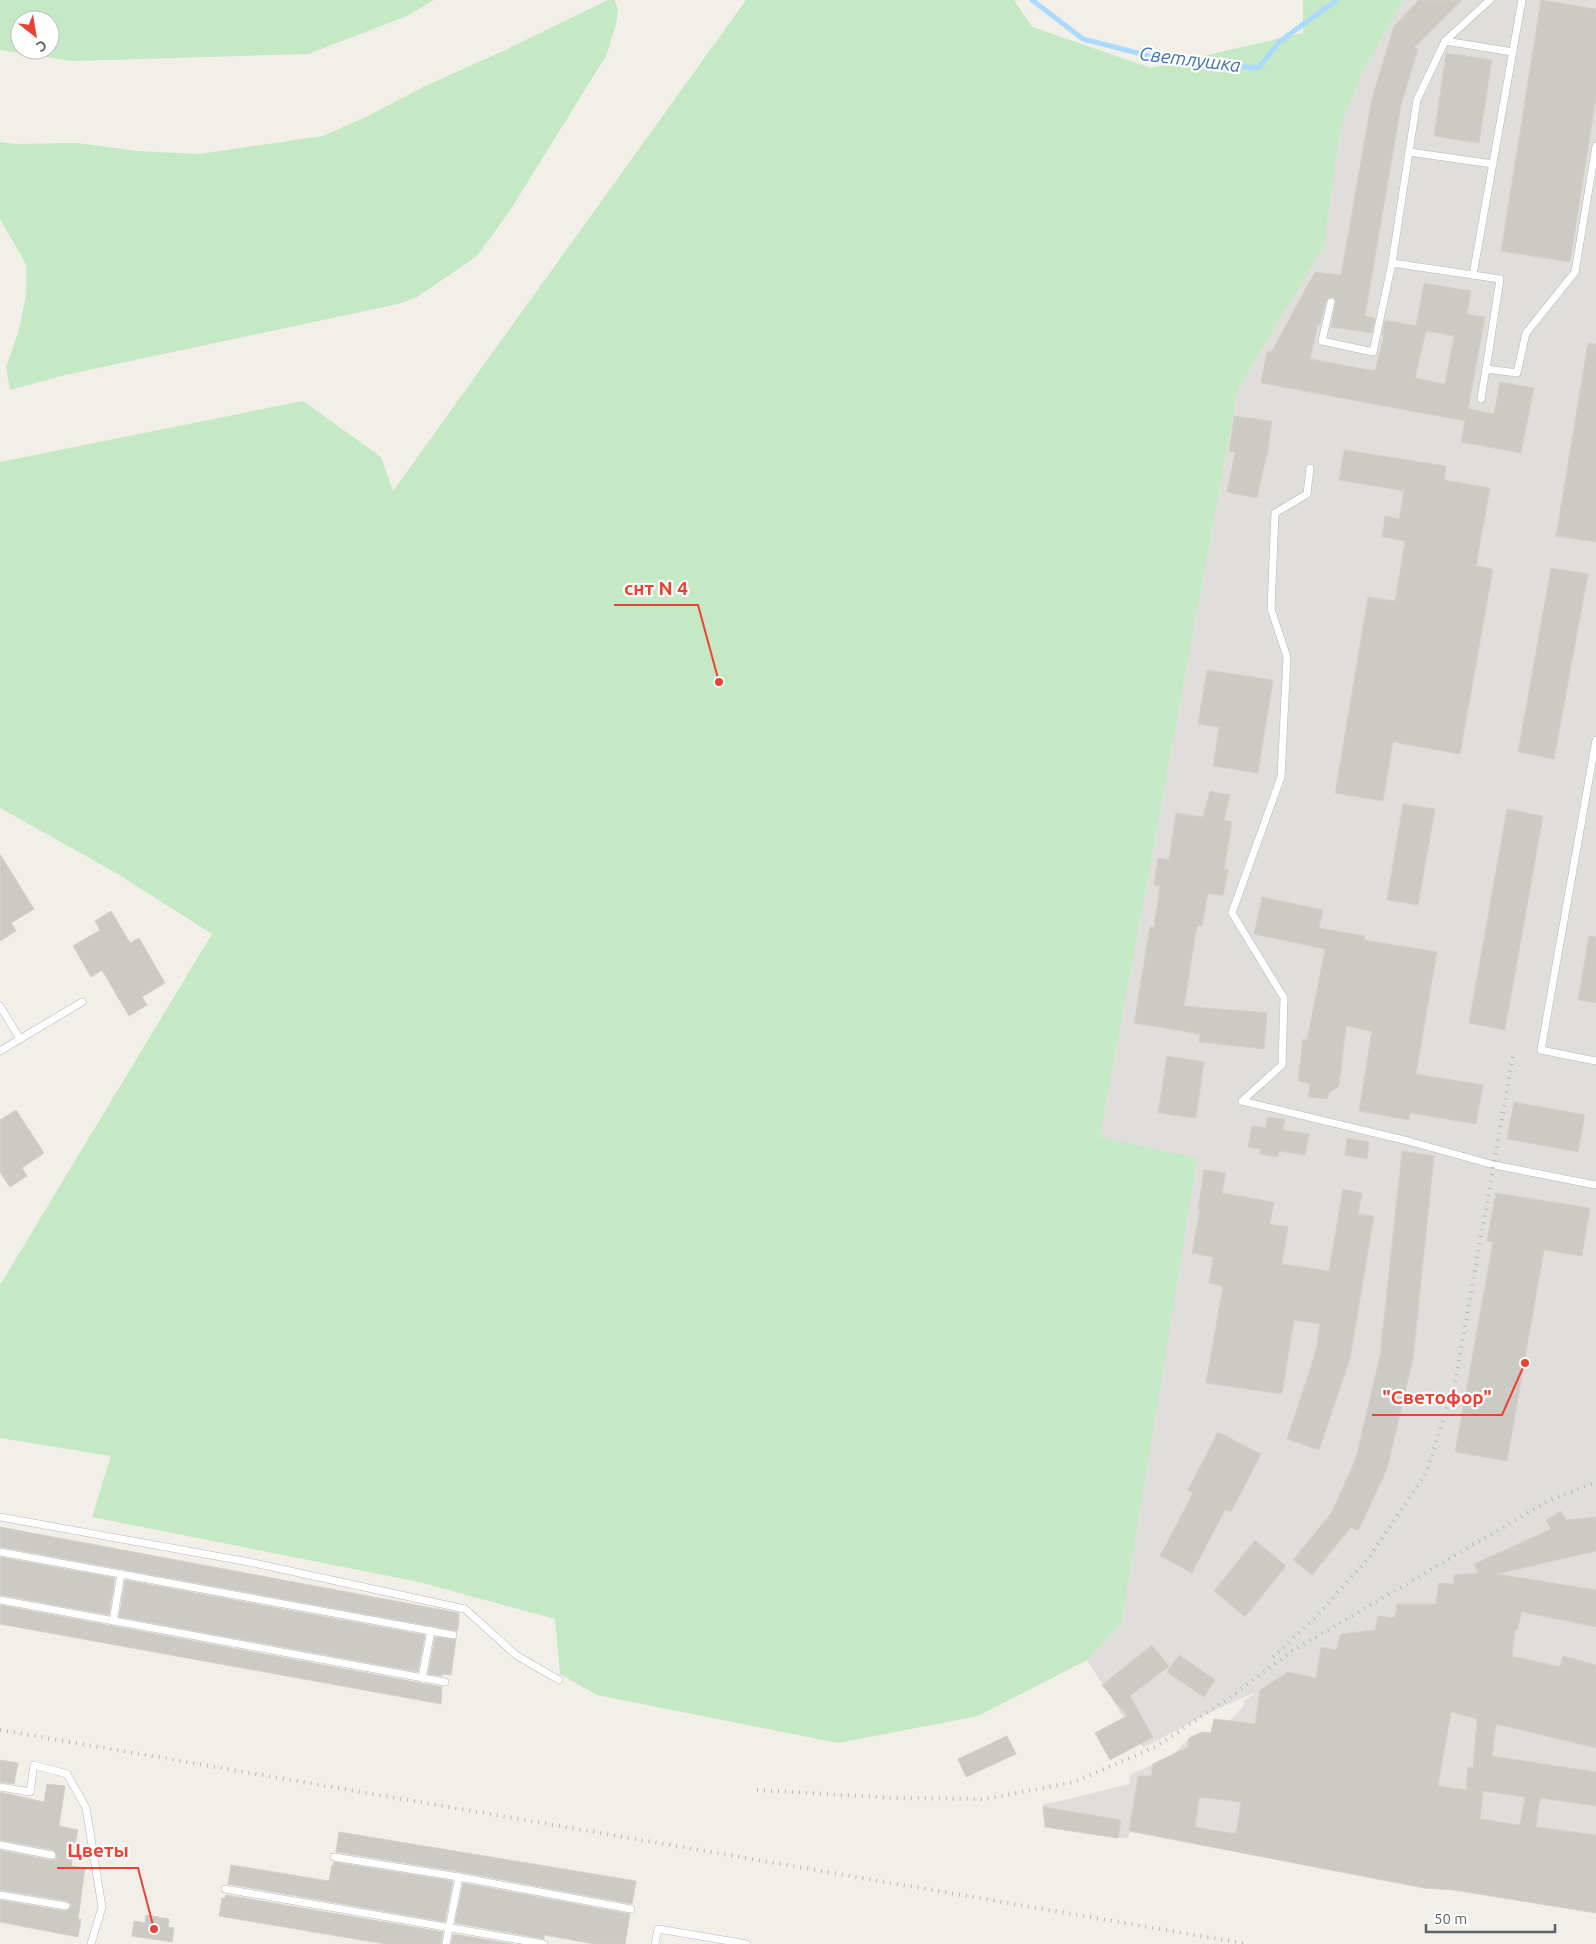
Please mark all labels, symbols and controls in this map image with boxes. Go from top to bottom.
north arrow [10,10,60,60]
text: С [34,37,50,55]
water label: Светлушка [1138,42,1242,76]
callout: снт N 4 [614,571,698,605]
text: снт N 4 [624,577,688,599]
callout: "Светофор" [1372,1381,1502,1415]
text: "Светофор" [1382,1386,1492,1408]
callout: Цветы [57,1834,138,1868]
text: Цветы [67,1839,129,1861]
scale bar [1426,1902,1555,1934]
text: 50 m [1434,1910,1467,1927]

